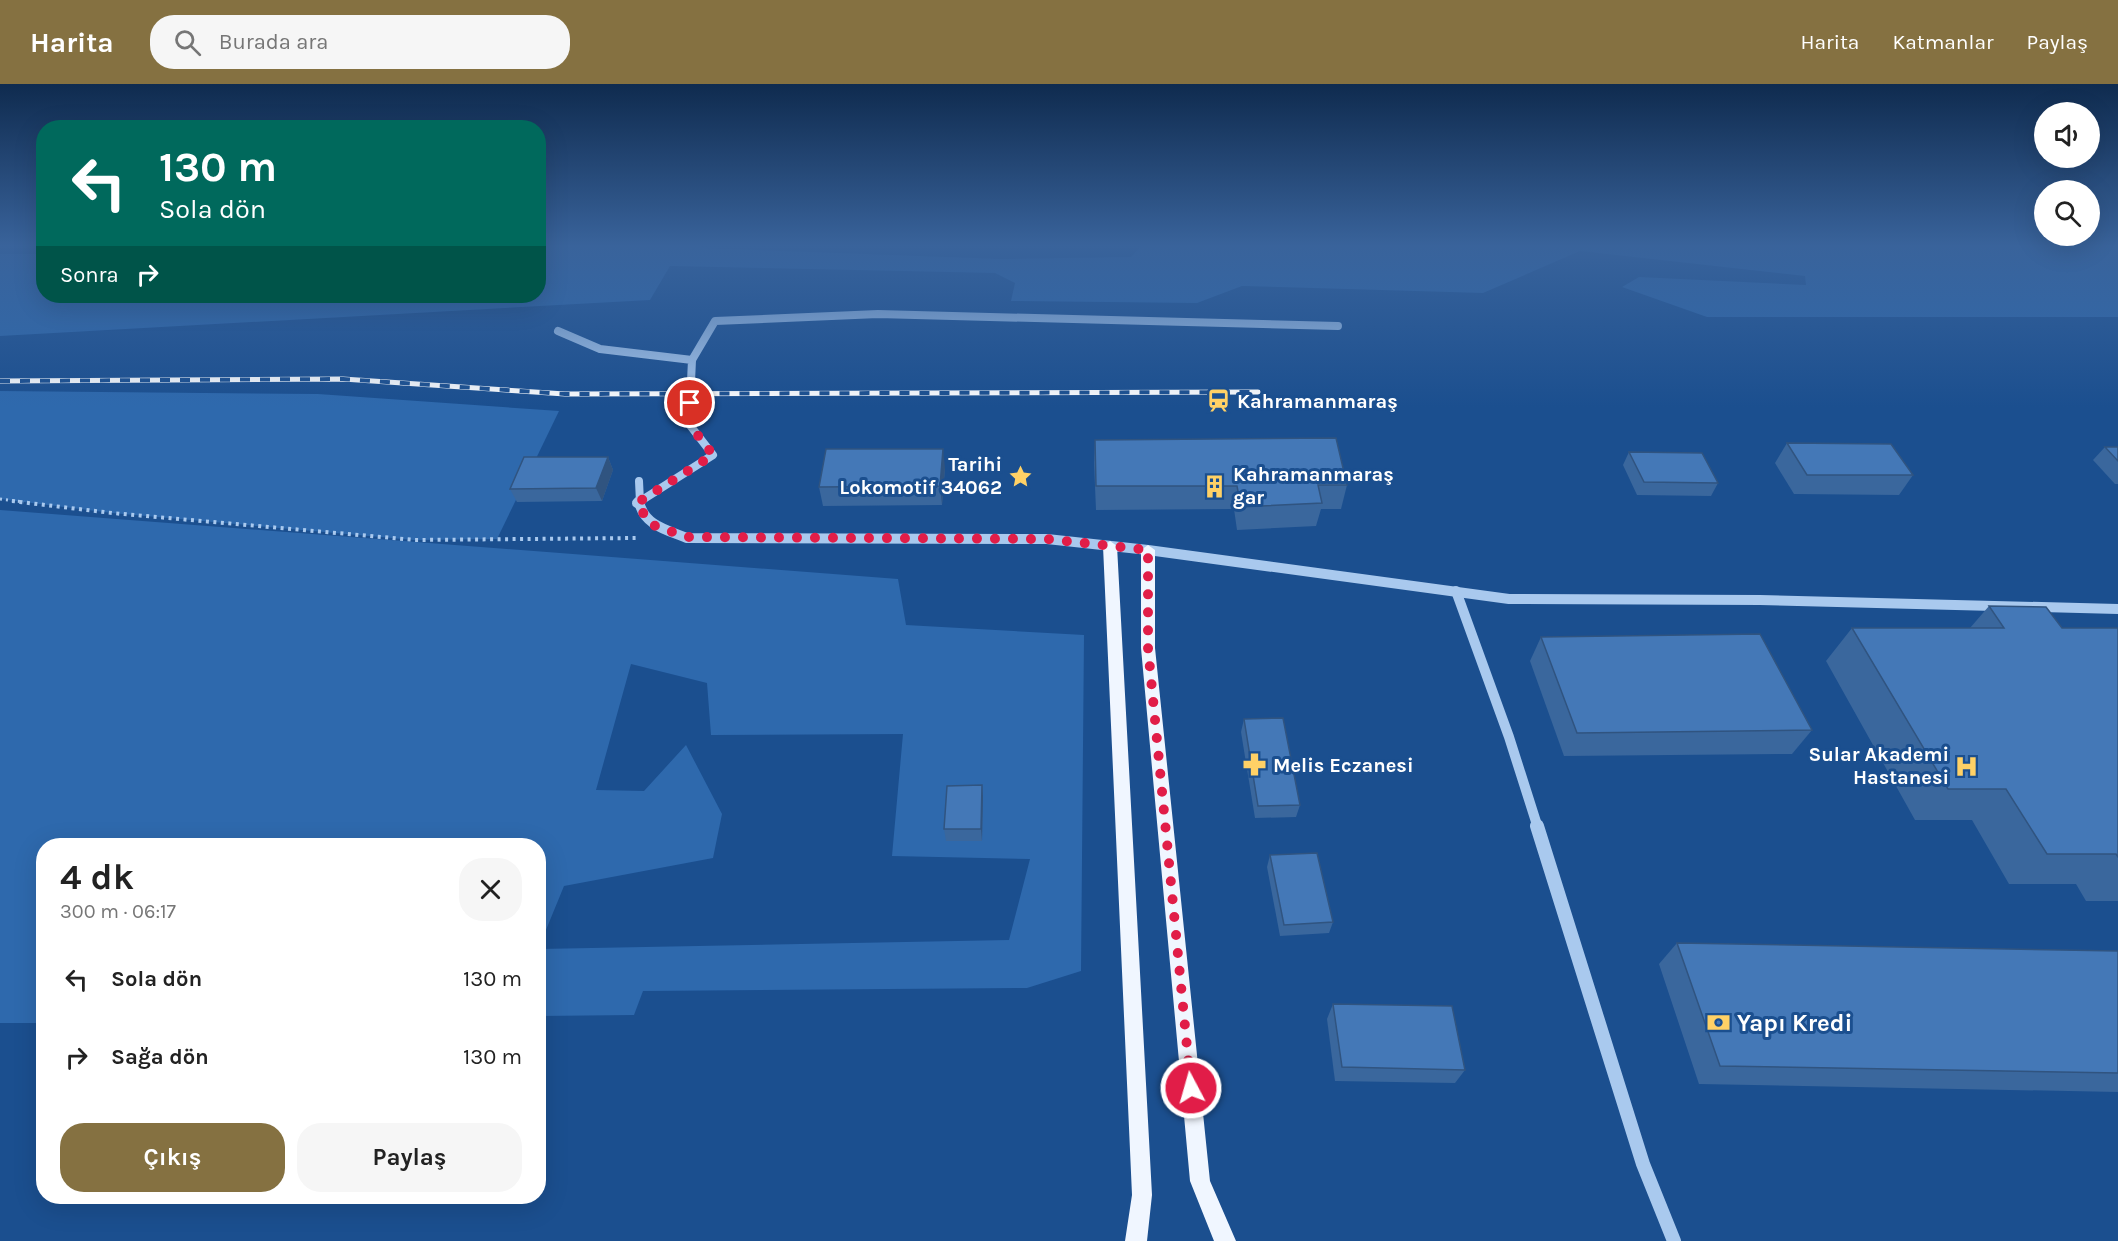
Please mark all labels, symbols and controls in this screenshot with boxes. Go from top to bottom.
search box [150,15,570,69]
text: Harita [30,26,114,59]
icon: search [171,26,204,59]
text: Burada ara [219,29,328,55]
text: Harita [1801,30,1859,54]
text: Katmanlar [1892,30,1994,54]
text: Paylaş [2027,30,2088,54]
map controls [2034,102,2100,246]
button: sound [2034,102,2100,168]
text: 130 m [159,142,277,192]
icon: left [60,144,138,222]
button: search [2034,180,2100,246]
text: Sola dön [159,193,266,225]
icon: right [131,258,164,291]
text: Sonra [60,262,119,288]
pin [664,377,715,428]
icon: arrive [673,386,706,419]
station icon: Kahramanmaraş [1206,388,1232,414]
place label: Kahramanmaraş [1237,390,1398,413]
place label: Tarihi Lokomotif 34062 [839,453,1002,499]
place icon: Tarihi Lokomotif 34062 [1007,463,1033,489]
place label: Kahramanmaraş gar [1233,463,1394,509]
building icon: Kahramanmaraş gar [1202,473,1228,499]
place label: Sular Akademi Hastanesi [1809,743,1949,789]
pharmacy icon: Melis Eczanesi [1242,752,1268,778]
hospital icon: Sular Akademi Hastanesi [1954,753,1980,779]
place label: Melis Eczanesi [1273,754,1413,777]
text: 4 dk [60,856,134,898]
button: close [459,858,522,921]
text: 300 m · 06:17 [60,900,176,923]
icon: left [60,963,93,996]
text: Sola dön [111,966,202,992]
text: 130 m [463,966,522,992]
place label: Yapı Kredi [1737,1009,1852,1037]
bank icon: Yapı Kredi [1706,1010,1732,1036]
icon: right [60,1041,93,1074]
text: Sağa dön [111,1044,209,1070]
text: 130 m [463,1044,522,1070]
position arrow [1159,1056,1223,1120]
button: Çıkış [60,1123,285,1192]
button: Paylaş [297,1123,522,1192]

